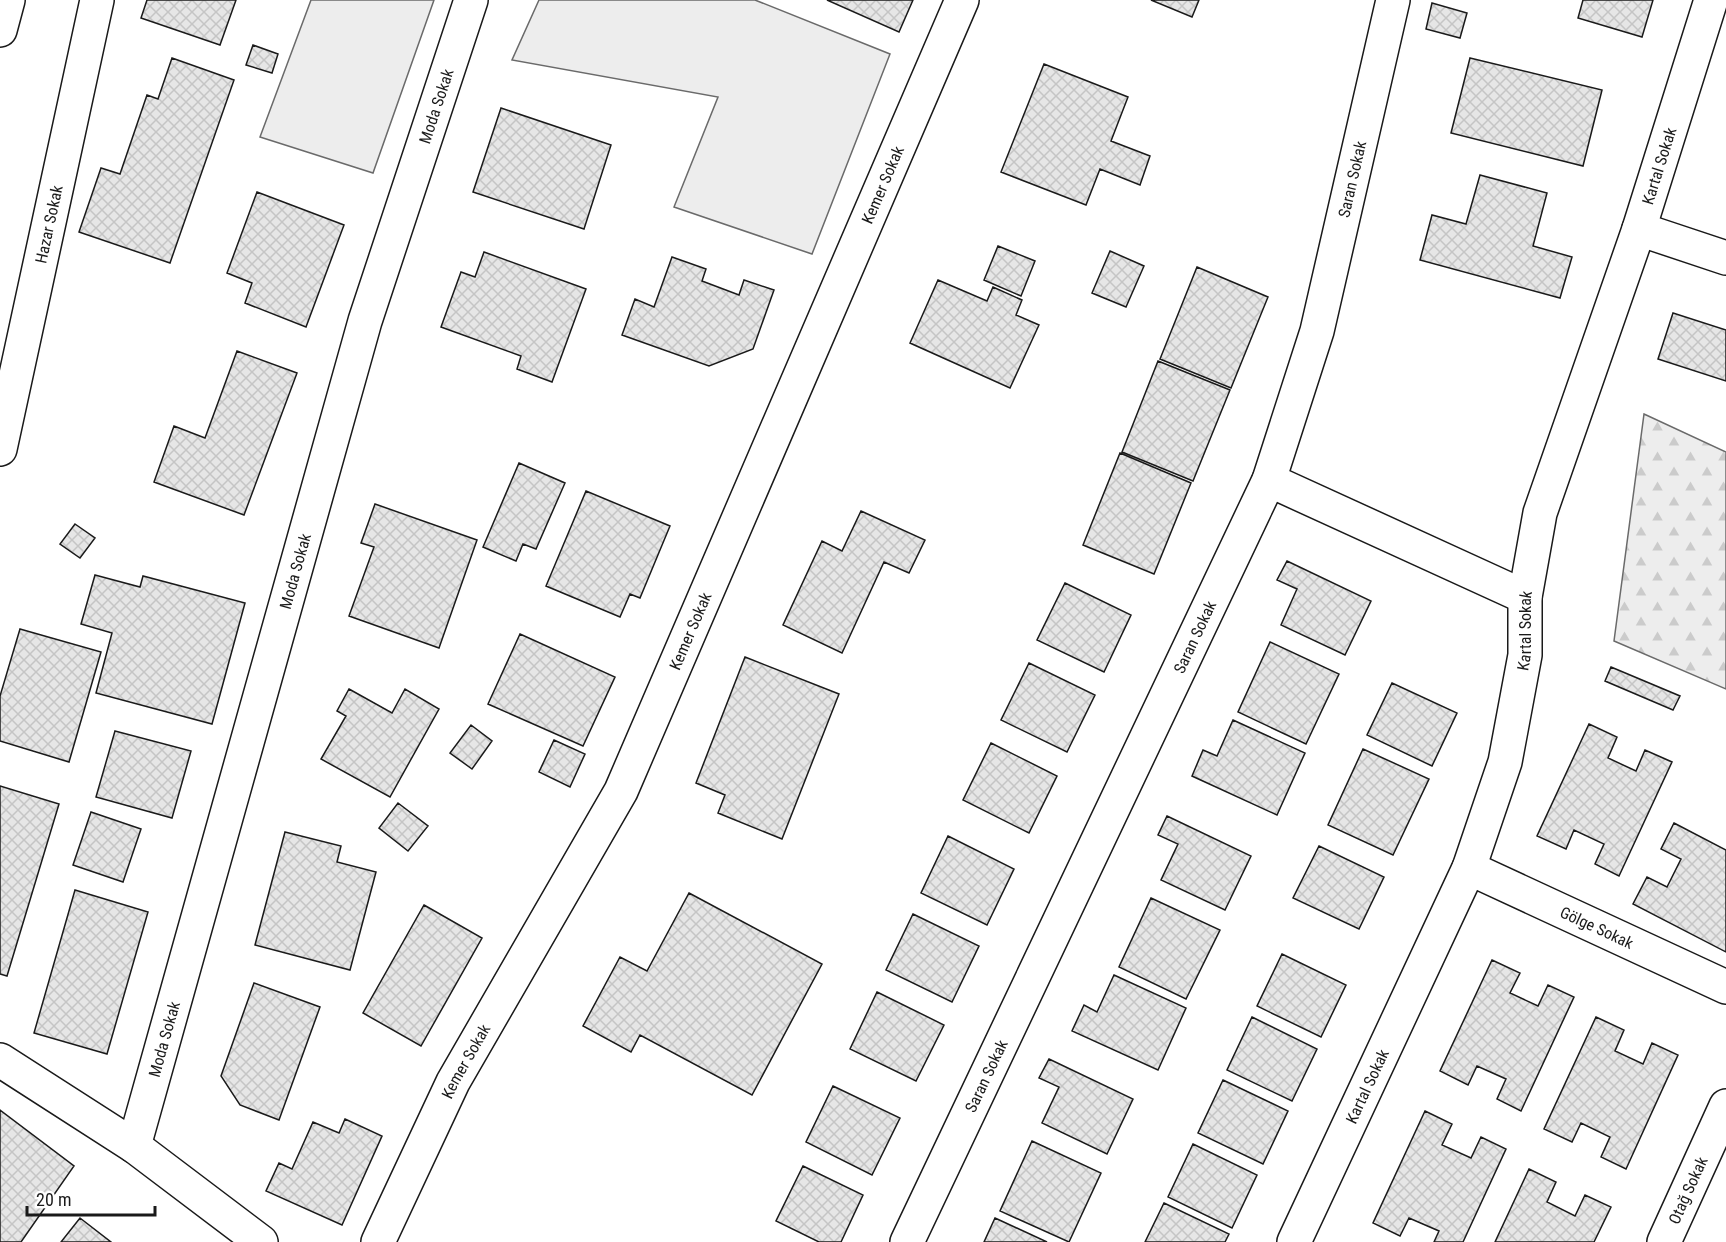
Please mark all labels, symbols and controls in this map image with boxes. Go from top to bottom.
street label: Moda Sokak [415,65,457,146]
street label: Kartal Sokak [1638,124,1680,207]
street label: Saran Sokak [1334,138,1370,219]
street label: Kemer Sokak [857,142,908,226]
street label: Hazar Sokak [31,183,66,265]
street label: Moda Sokak [275,530,315,611]
street label: Kartal Sokak [1513,588,1536,672]
street label: Kemer Sokak [665,589,715,673]
street label: Saran Sokak [1169,597,1220,676]
street label: Gölge Sokak [1557,902,1637,953]
street label: Moda Sokak [144,998,184,1079]
street label: Kemer Sokak [437,1020,494,1101]
street label: Saran Sokak [961,1036,1012,1115]
street label: Kartal Sokak [1341,1045,1393,1126]
street label: Otağ Sokak [1664,1153,1712,1227]
scale bar [27,1179,154,1217]
text: 20 m [36,1189,71,1210]

